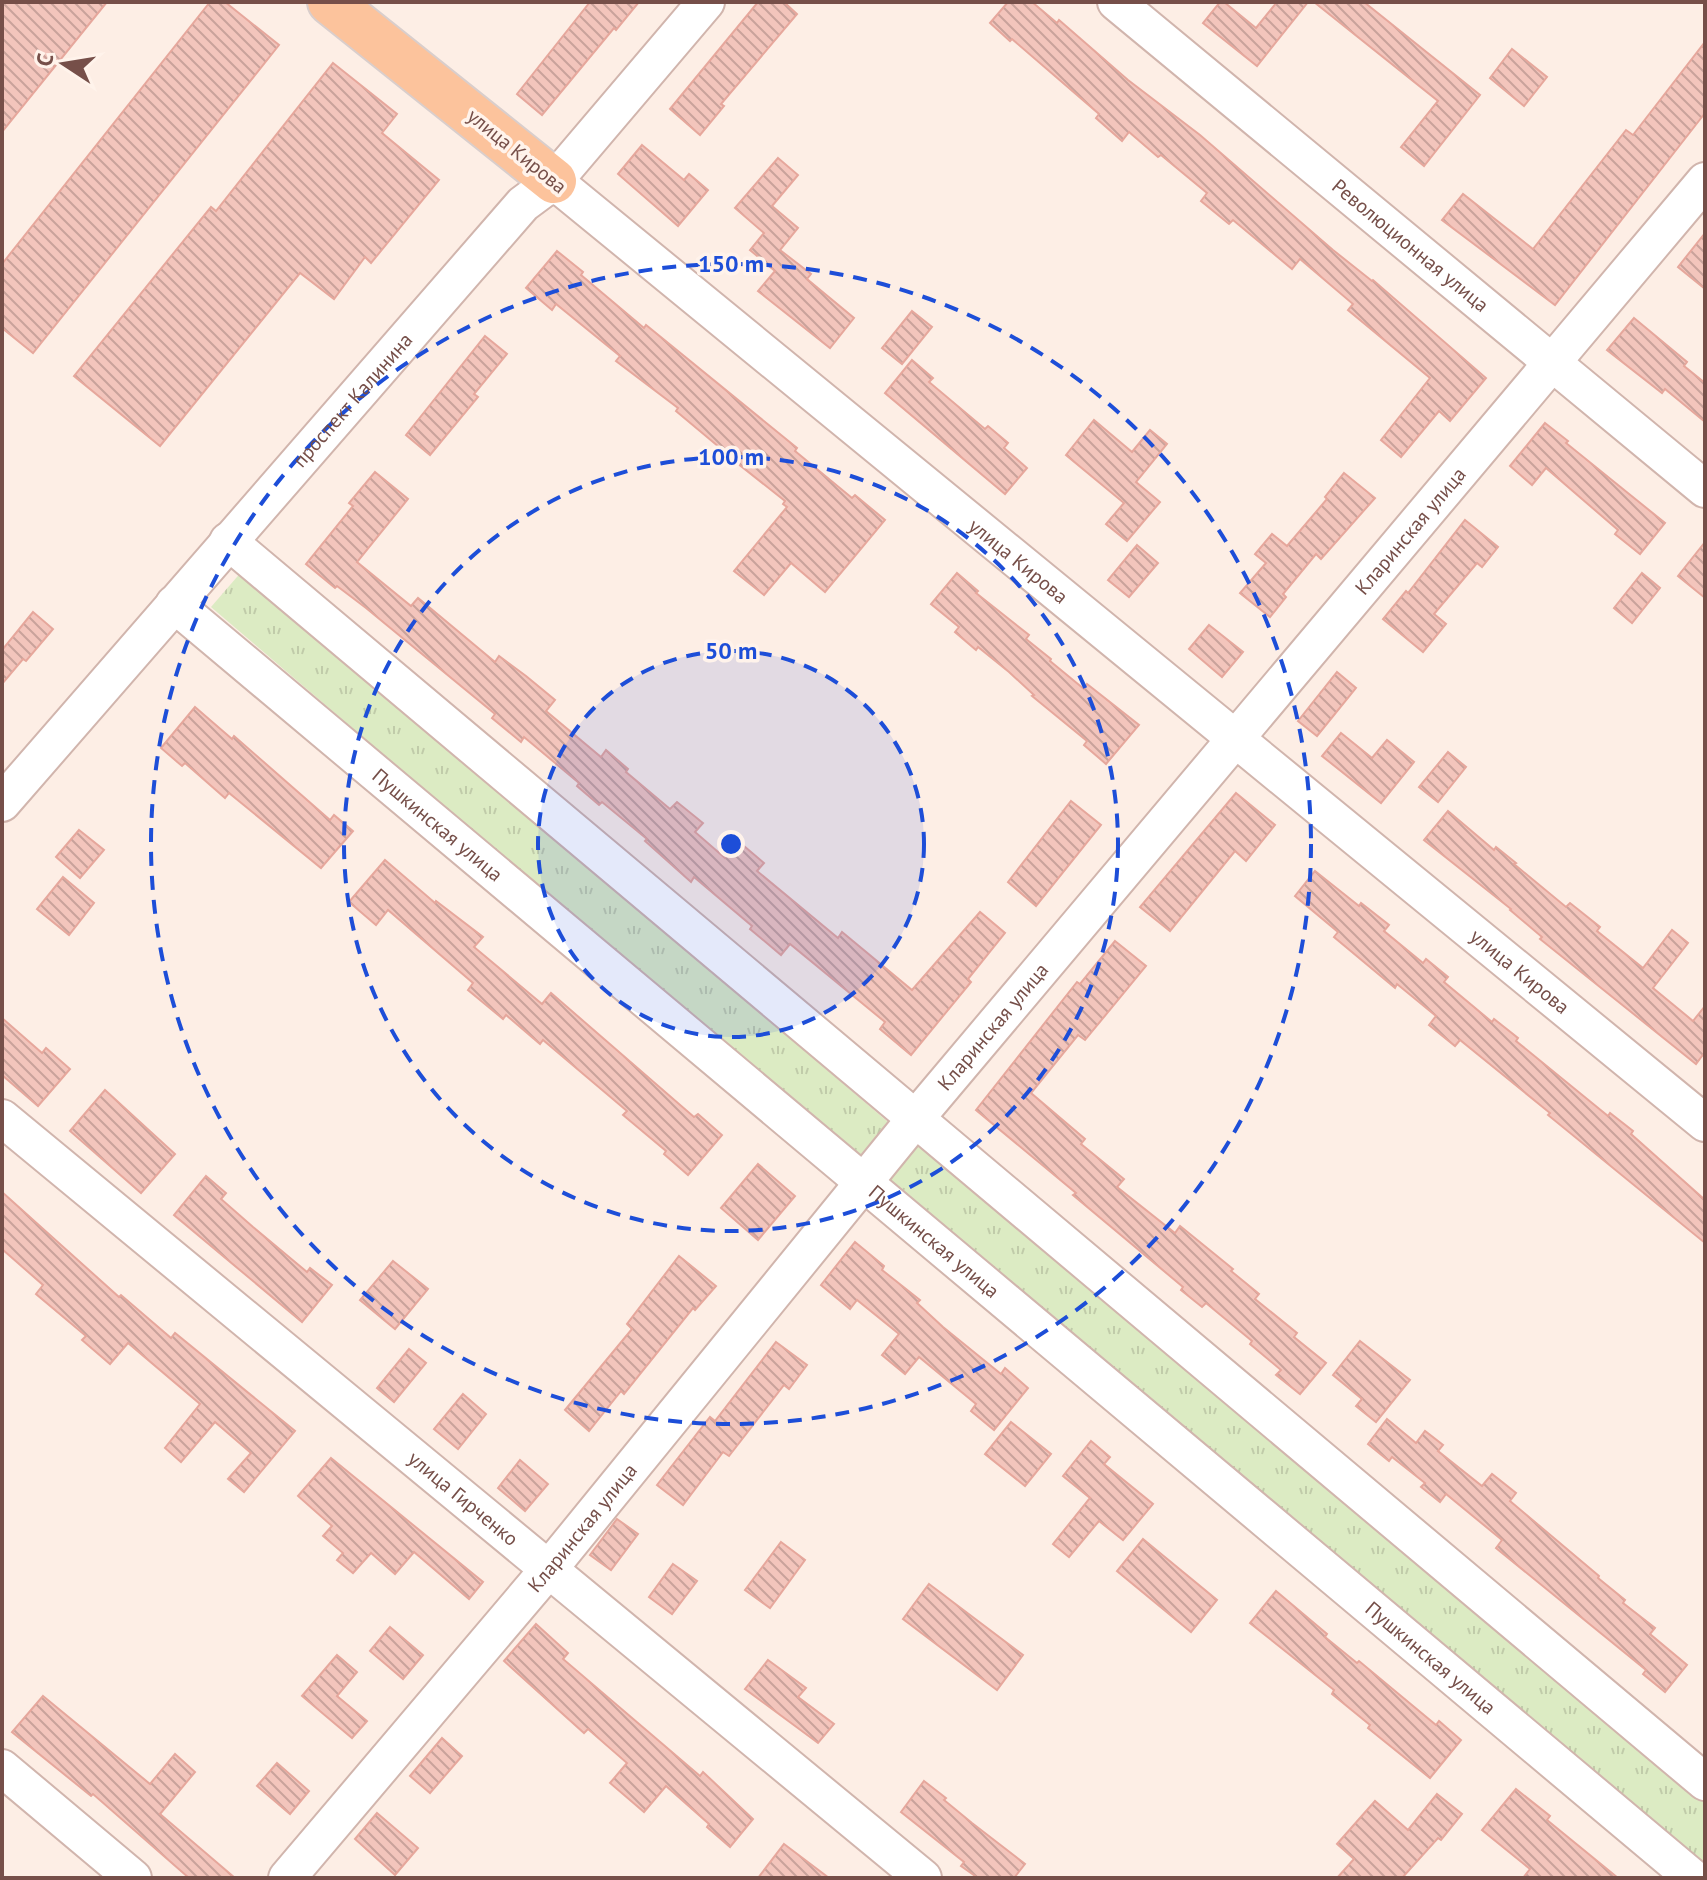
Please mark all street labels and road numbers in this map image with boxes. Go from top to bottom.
street label: улица Кирова [462,103,572,199]
street label: Революционная улица [1327,173,1494,318]
street label: проспект Калинина [287,327,418,473]
street label: Кларинская улица [1349,462,1471,600]
street label: улица Кирова [963,513,1073,609]
street label: Пушкинская улица [367,763,508,887]
street label: улица Кирова [1465,923,1575,1020]
street label: Кларинская улица [932,957,1054,1096]
street label: Пушкинская улица [863,1179,1005,1304]
street label: улица Гирченко [403,1445,524,1552]
street label: Кларинская улица [522,1458,643,1598]
street label: Пушкинская улица [1360,1596,1501,1720]

